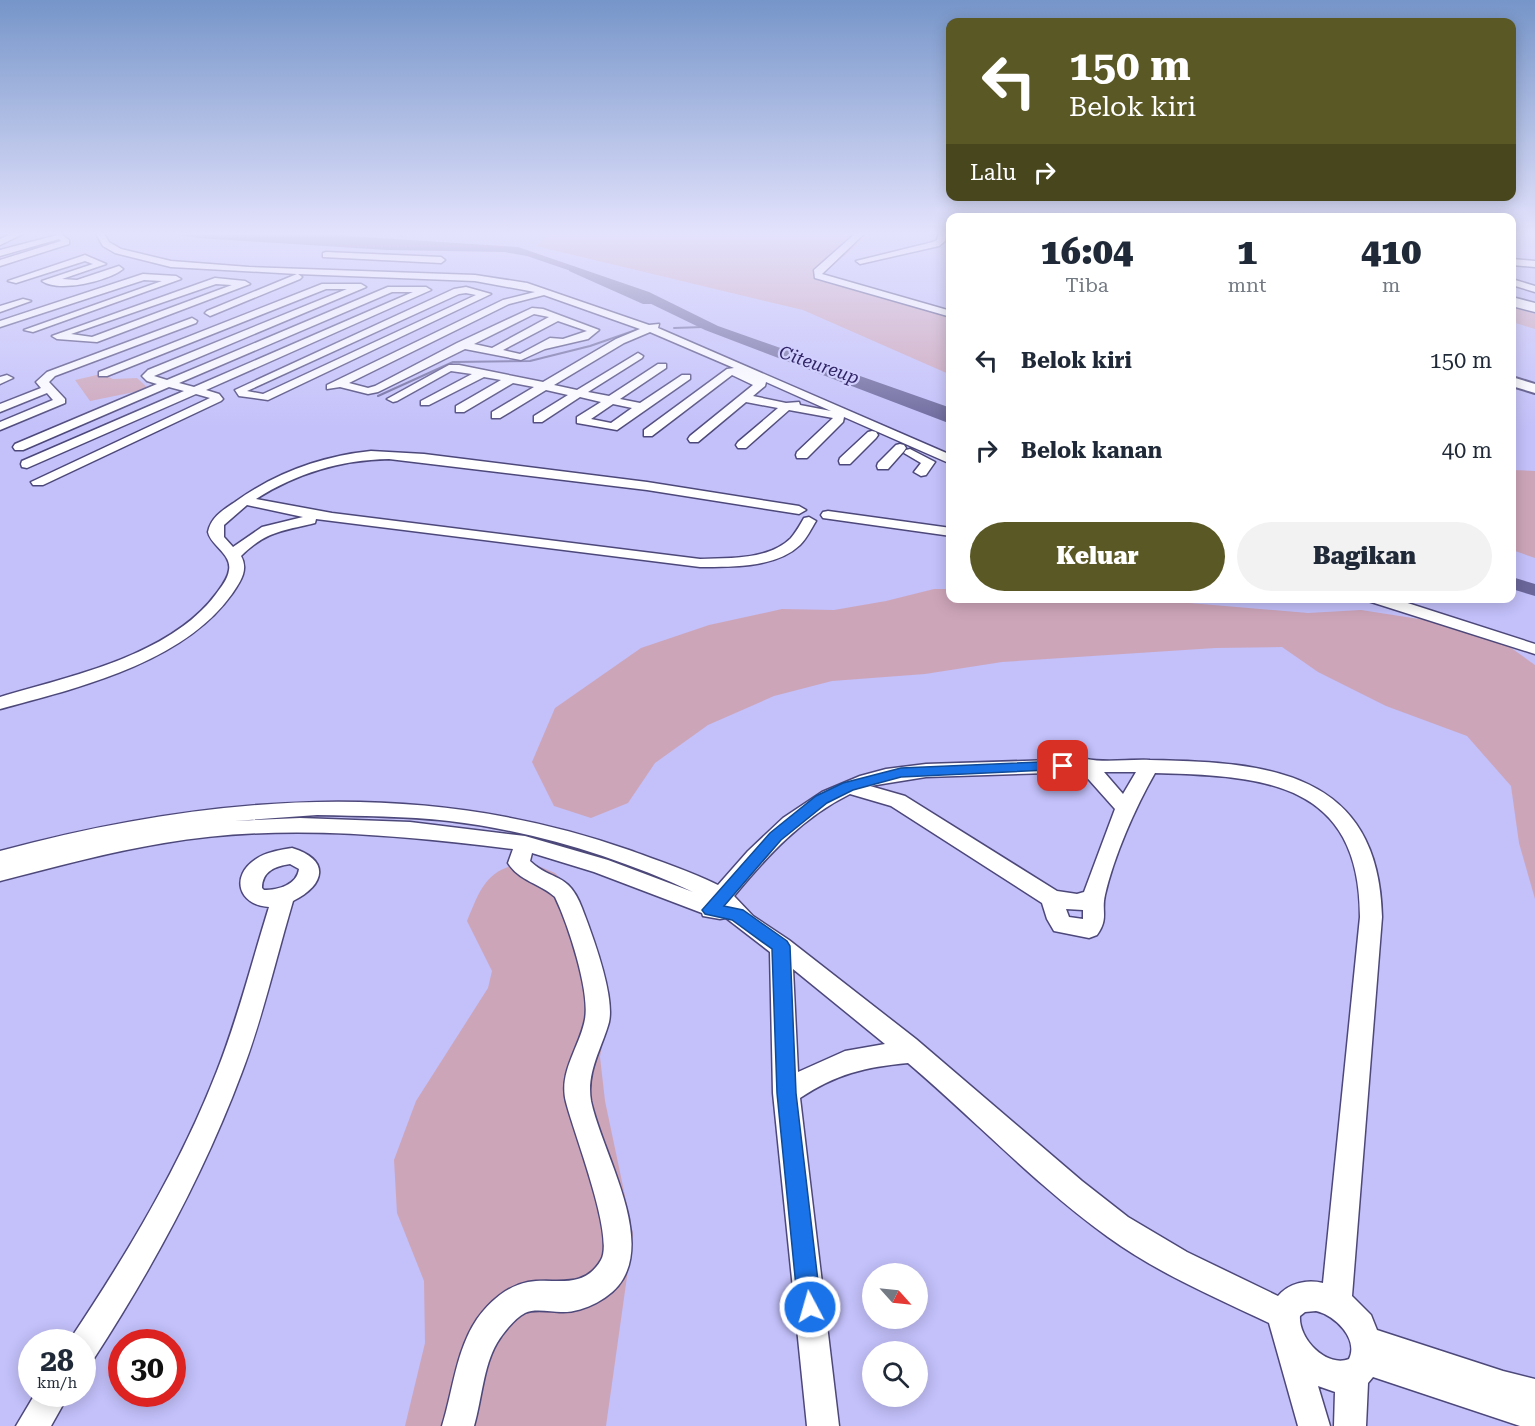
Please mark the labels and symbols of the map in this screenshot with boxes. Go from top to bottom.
water label: Citeureup [776,341,862,388]
pin [1037,740,1088,791]
north arrow [862,1263,928,1329]
position arrow [778,1275,842,1339]
speed limit sign: 30 [108,1329,186,1407]

